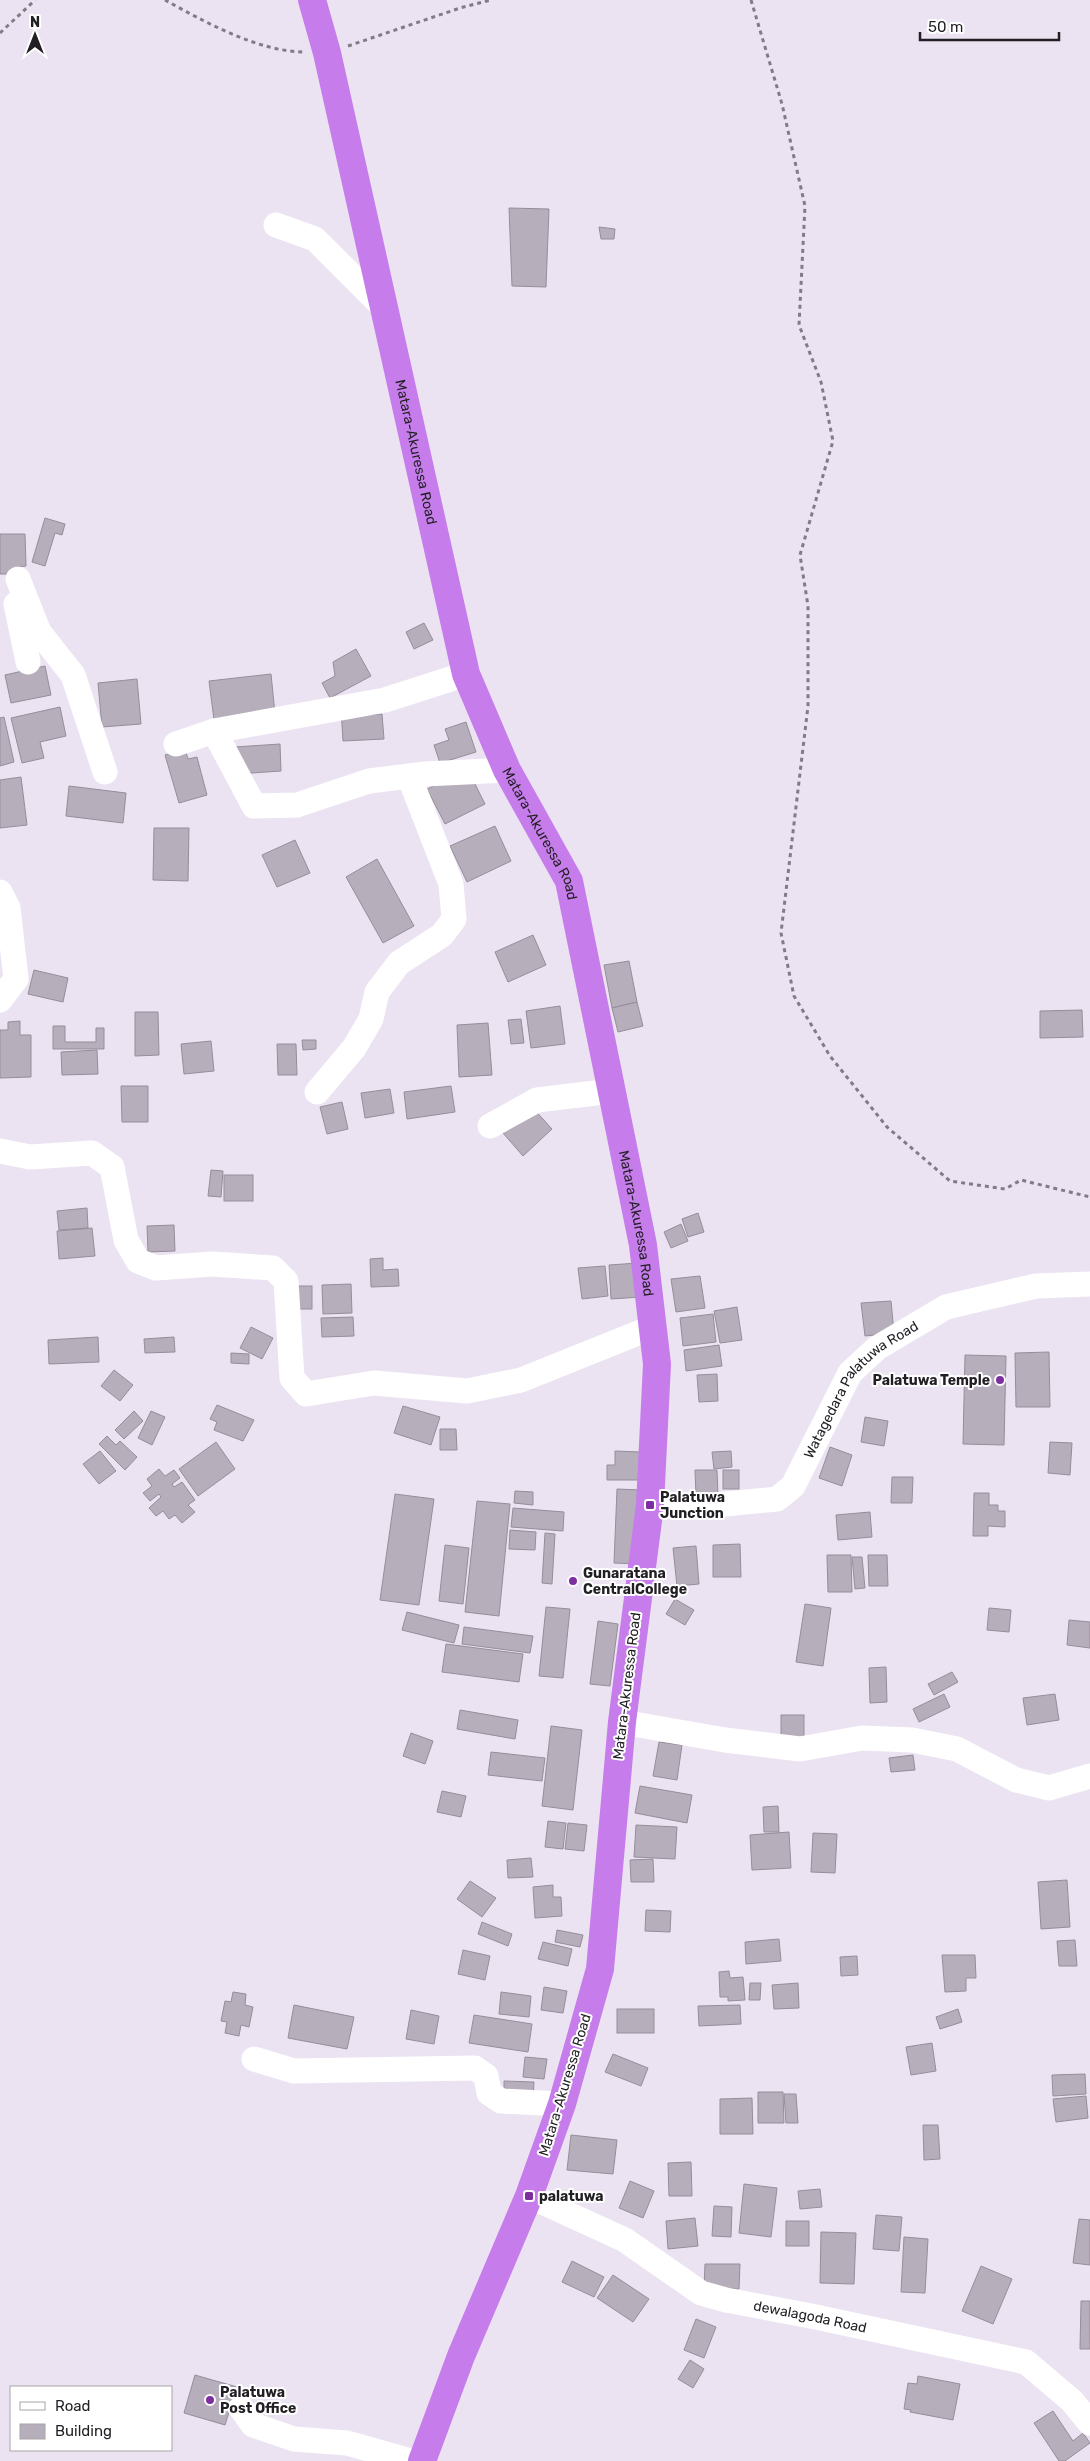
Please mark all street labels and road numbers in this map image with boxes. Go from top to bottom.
street label: Matara-Akuressa Road [392,378,441,526]
street label: Matara-Akuressa Road [499,764,581,901]
street label: Matara-Akuressa Road [615,1149,657,1297]
street label: Watagedara Palatuwa Road [800,1317,921,1461]
street label: Matara-Akuressa Road [610,1612,644,1760]
street label: Matara-Akuressa Road [535,2012,595,2158]
street label: dewalagoda Road [752,2297,868,2336]

